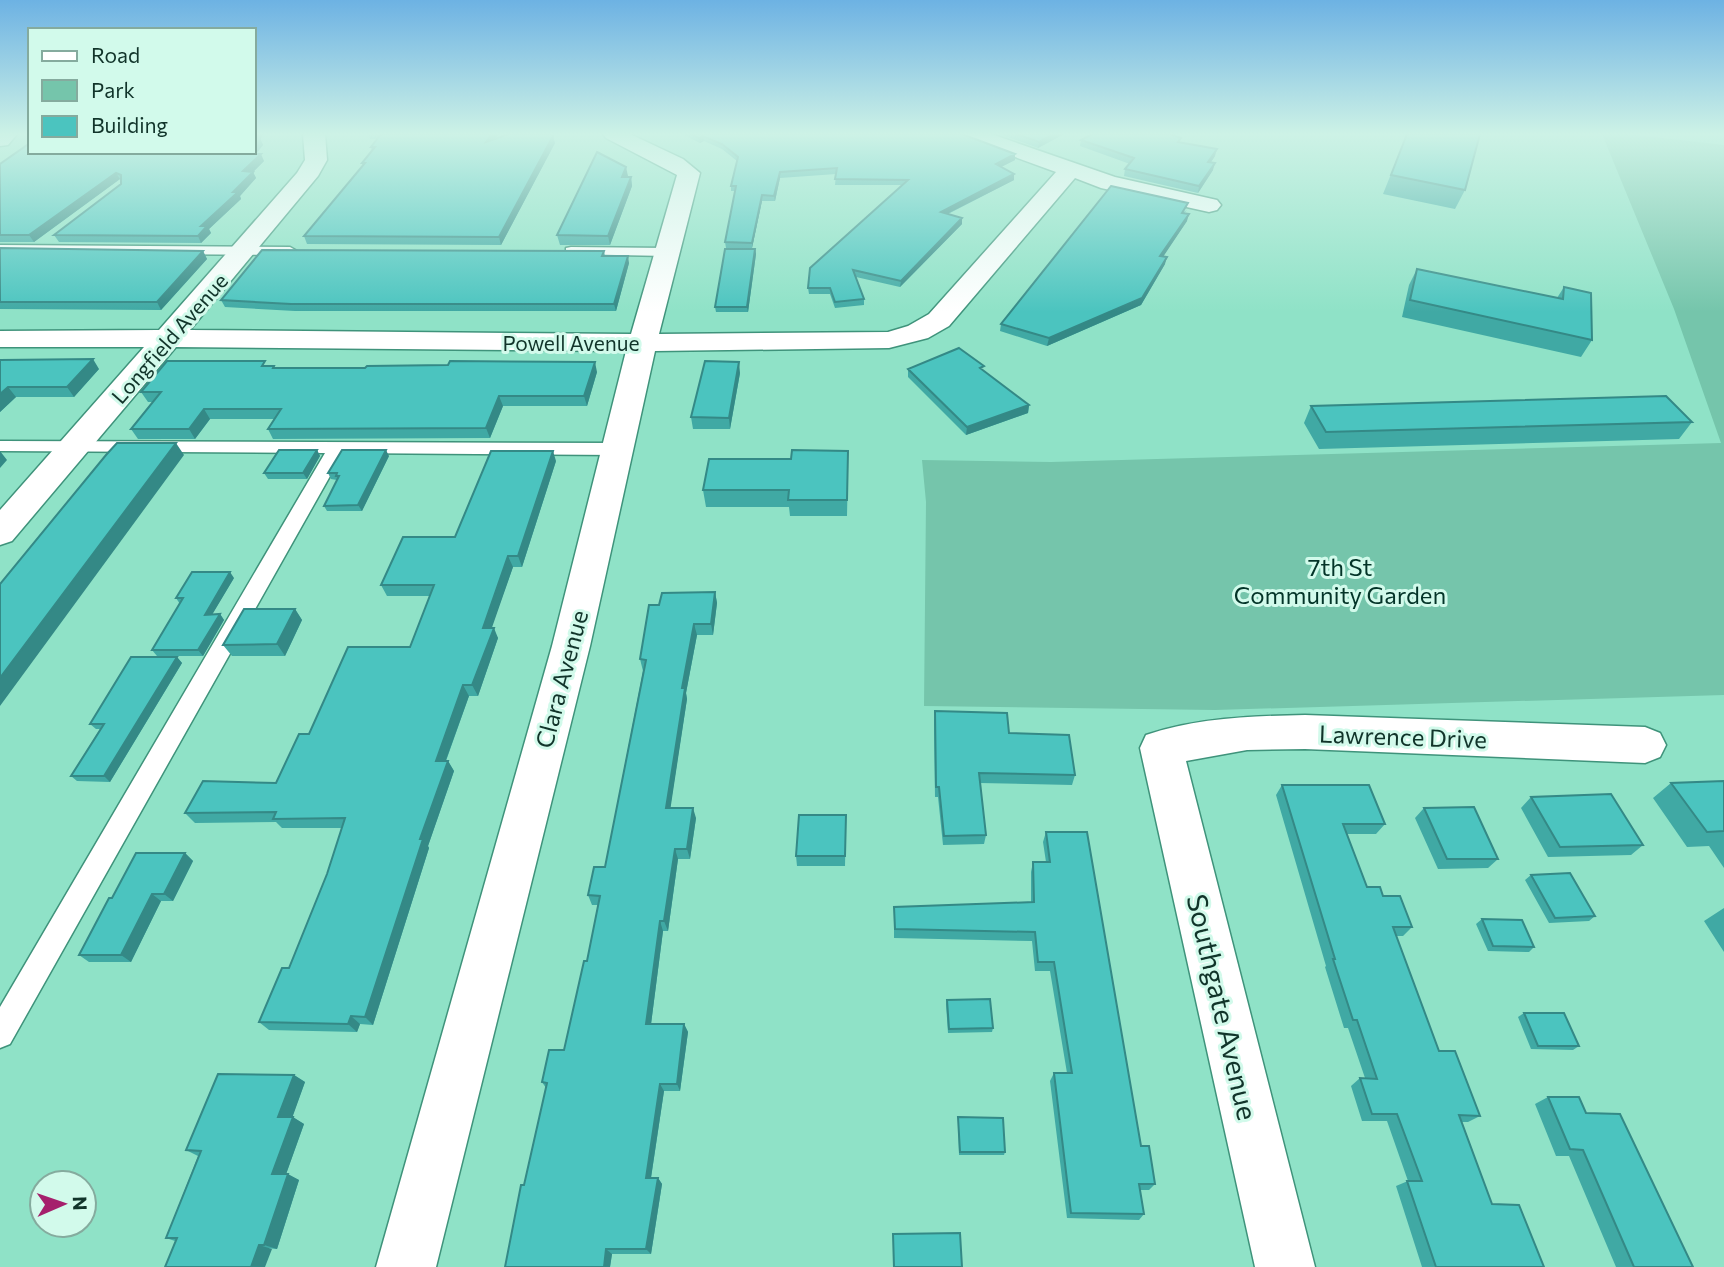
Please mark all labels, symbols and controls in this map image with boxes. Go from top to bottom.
legend [28,28,256,154]
text: Road [91,42,140,67]
text: Park [91,77,135,102]
text: Building [91,112,168,137]
street label: Longfield Avenue [106,268,232,408]
street label: Powell Avenue [502,330,640,355]
park label: 7th St Community Garden [1234,552,1446,609]
street label: Clara Avenue [529,607,593,751]
street label: Lawrence Drive [1319,719,1487,753]
street label: Southgate Avenue [1180,891,1266,1123]
north arrow [28,1169,98,1239]
text: N [69,1196,92,1211]

